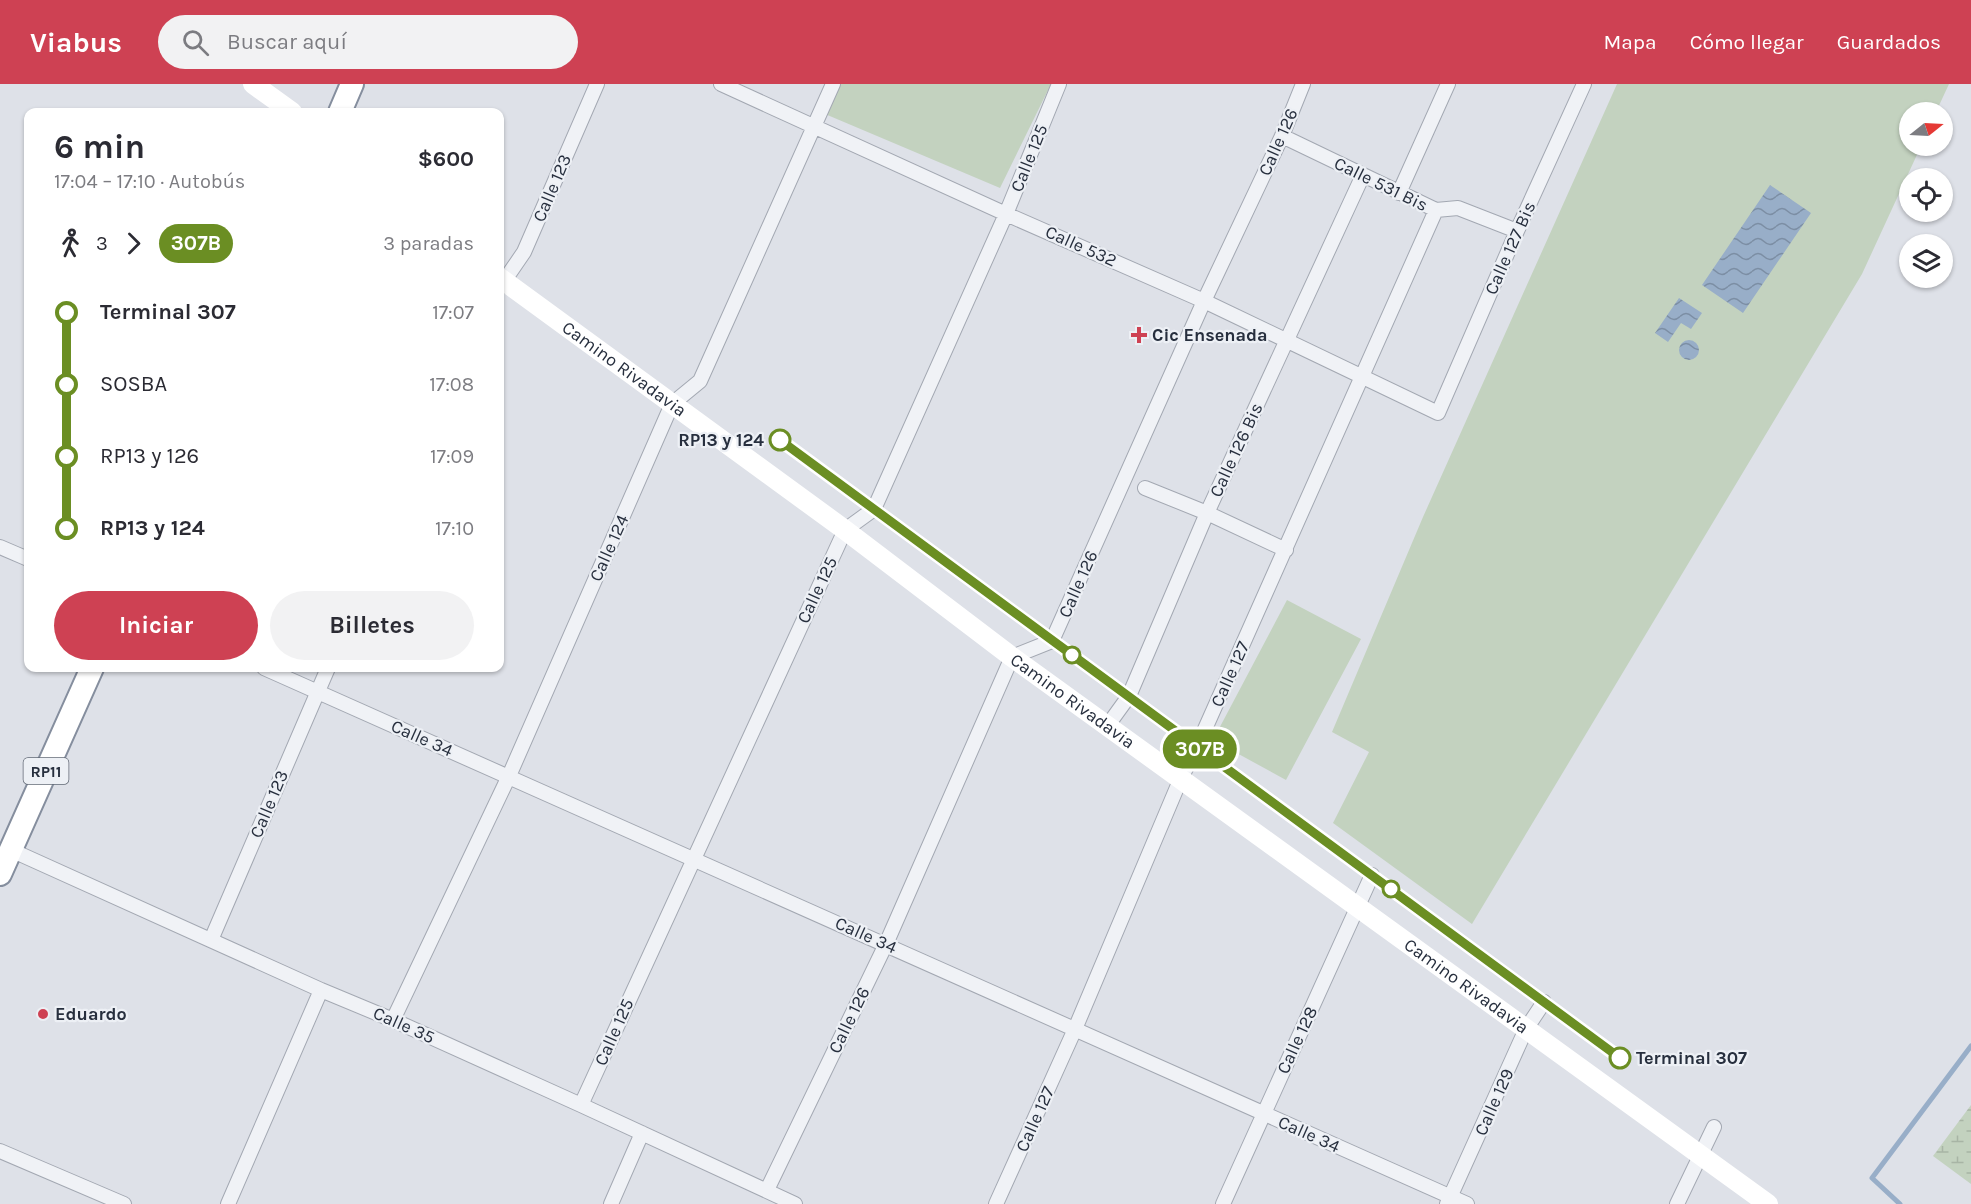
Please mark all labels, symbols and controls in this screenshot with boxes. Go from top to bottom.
search box [158,15,578,69]
text: Viabus [30,26,122,59]
icon: search [179,26,212,59]
text: Buscar aquí [227,29,347,55]
text: Mapa [1603,30,1657,54]
text: Cómo llegar [1690,30,1804,54]
text: Guardados [1837,30,1941,54]
north arrow [1899,102,1953,156]
map controls [1899,102,1953,288]
street label: Calle 126 [1253,105,1303,179]
street label: Calle 125 [1005,121,1053,195]
text: 6 min [54,128,145,166]
text: $600 [418,146,474,172]
street label: Calle 123 [528,151,576,225]
street label: Calle 531 Bis [1331,152,1431,216]
button: locate [1899,168,1953,222]
text: 17:04 – 17:10 · Autobús [54,170,245,193]
street label: Calle 127 Bis [1480,198,1540,298]
street label: Calle 532 [1042,221,1120,271]
icon: walk [54,227,87,260]
icon: forward [117,227,150,260]
text: 307B [171,231,221,255]
text: 3 [96,232,108,255]
text: 3 paradas [383,232,474,255]
button: layers [1899,234,1953,288]
text: Terminal 307 [100,299,236,325]
text: 17:07 [432,301,474,324]
street label: Camino Rivadavia [558,316,691,422]
place label: Cic Ensenada [1152,324,1268,346]
marker: Cic Ensenada [1130,326,1148,344]
text: SOSBA [100,371,167,397]
text: 17:08 [429,373,474,396]
street label: Calle 126 Bis [1205,399,1267,501]
place label: RP13 y 124 [678,429,764,451]
marker: RP13 y 124 [769,429,791,451]
text: RP13 y 126 [100,443,199,469]
text: 17:09 [430,445,474,468]
street label: Calle 124 [585,511,633,585]
text: RP13 y 124 [100,515,205,541]
text: 17:10 [435,517,474,540]
street label: Calle 126 [1053,547,1103,621]
street label: Calle 125 [792,553,842,627]
button: Iniciar [54,591,258,660]
button: Billetes [270,591,474,660]
street label: Calle 127 [1206,637,1254,710]
unlabelled marker [1063,646,1081,664]
street label: Camino Rivadavia [1006,649,1139,753]
street label: Calle 34 [388,715,456,761]
line badge: 307B [1158,730,1242,768]
text: 307B [1175,737,1225,761]
road number: RP11 [24,758,68,784]
street label: Calle 123 [245,767,293,841]
unlabelled marker [1382,880,1400,898]
street label: Calle 34 [832,912,900,958]
street label: Camino Rivadavia [1400,933,1533,1038]
street label: Calle 126 [823,983,875,1057]
street label: Calle 125 [589,995,639,1069]
street label: Calle 35 [370,1002,438,1048]
place label: Eduardo [55,1003,127,1025]
street label: Calle 128 [1272,1003,1322,1077]
marker: Eduardo [36,1007,50,1021]
marker: Terminal 307 [1609,1047,1631,1069]
place label: Terminal 307 [1636,1047,1747,1069]
street label: Calle 129 [1469,1065,1519,1139]
street label: Calle 127 [1011,1082,1059,1155]
street label: Calle 34 [1275,1111,1343,1157]

